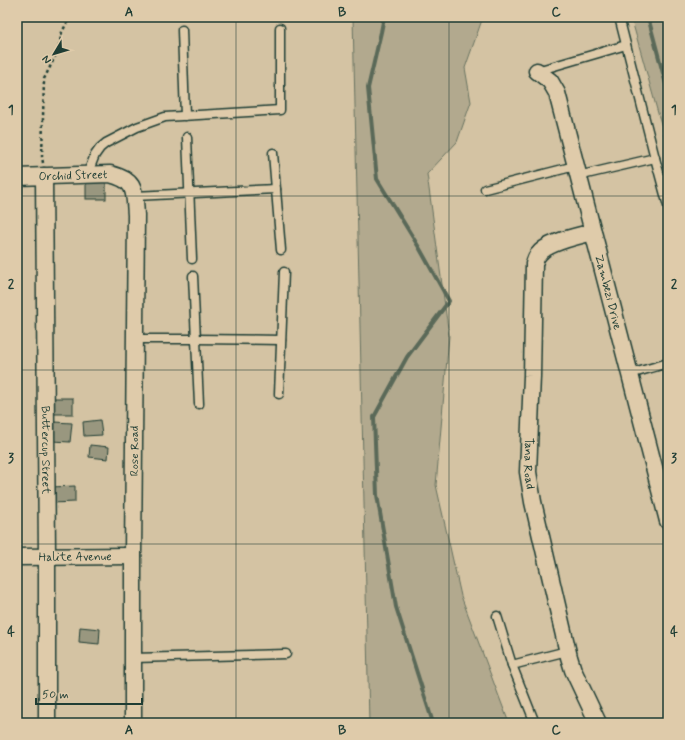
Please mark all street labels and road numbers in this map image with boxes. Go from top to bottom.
street label: Orchid Street [38,167,108,185]
street label: Zambezi Drive [590,253,625,332]
street label: Buttercup Street [37,406,54,494]
street label: Rose Road [127,426,143,476]
street label: Tana Road [519,437,538,490]
street label: Halite Avenue [38,549,112,566]

